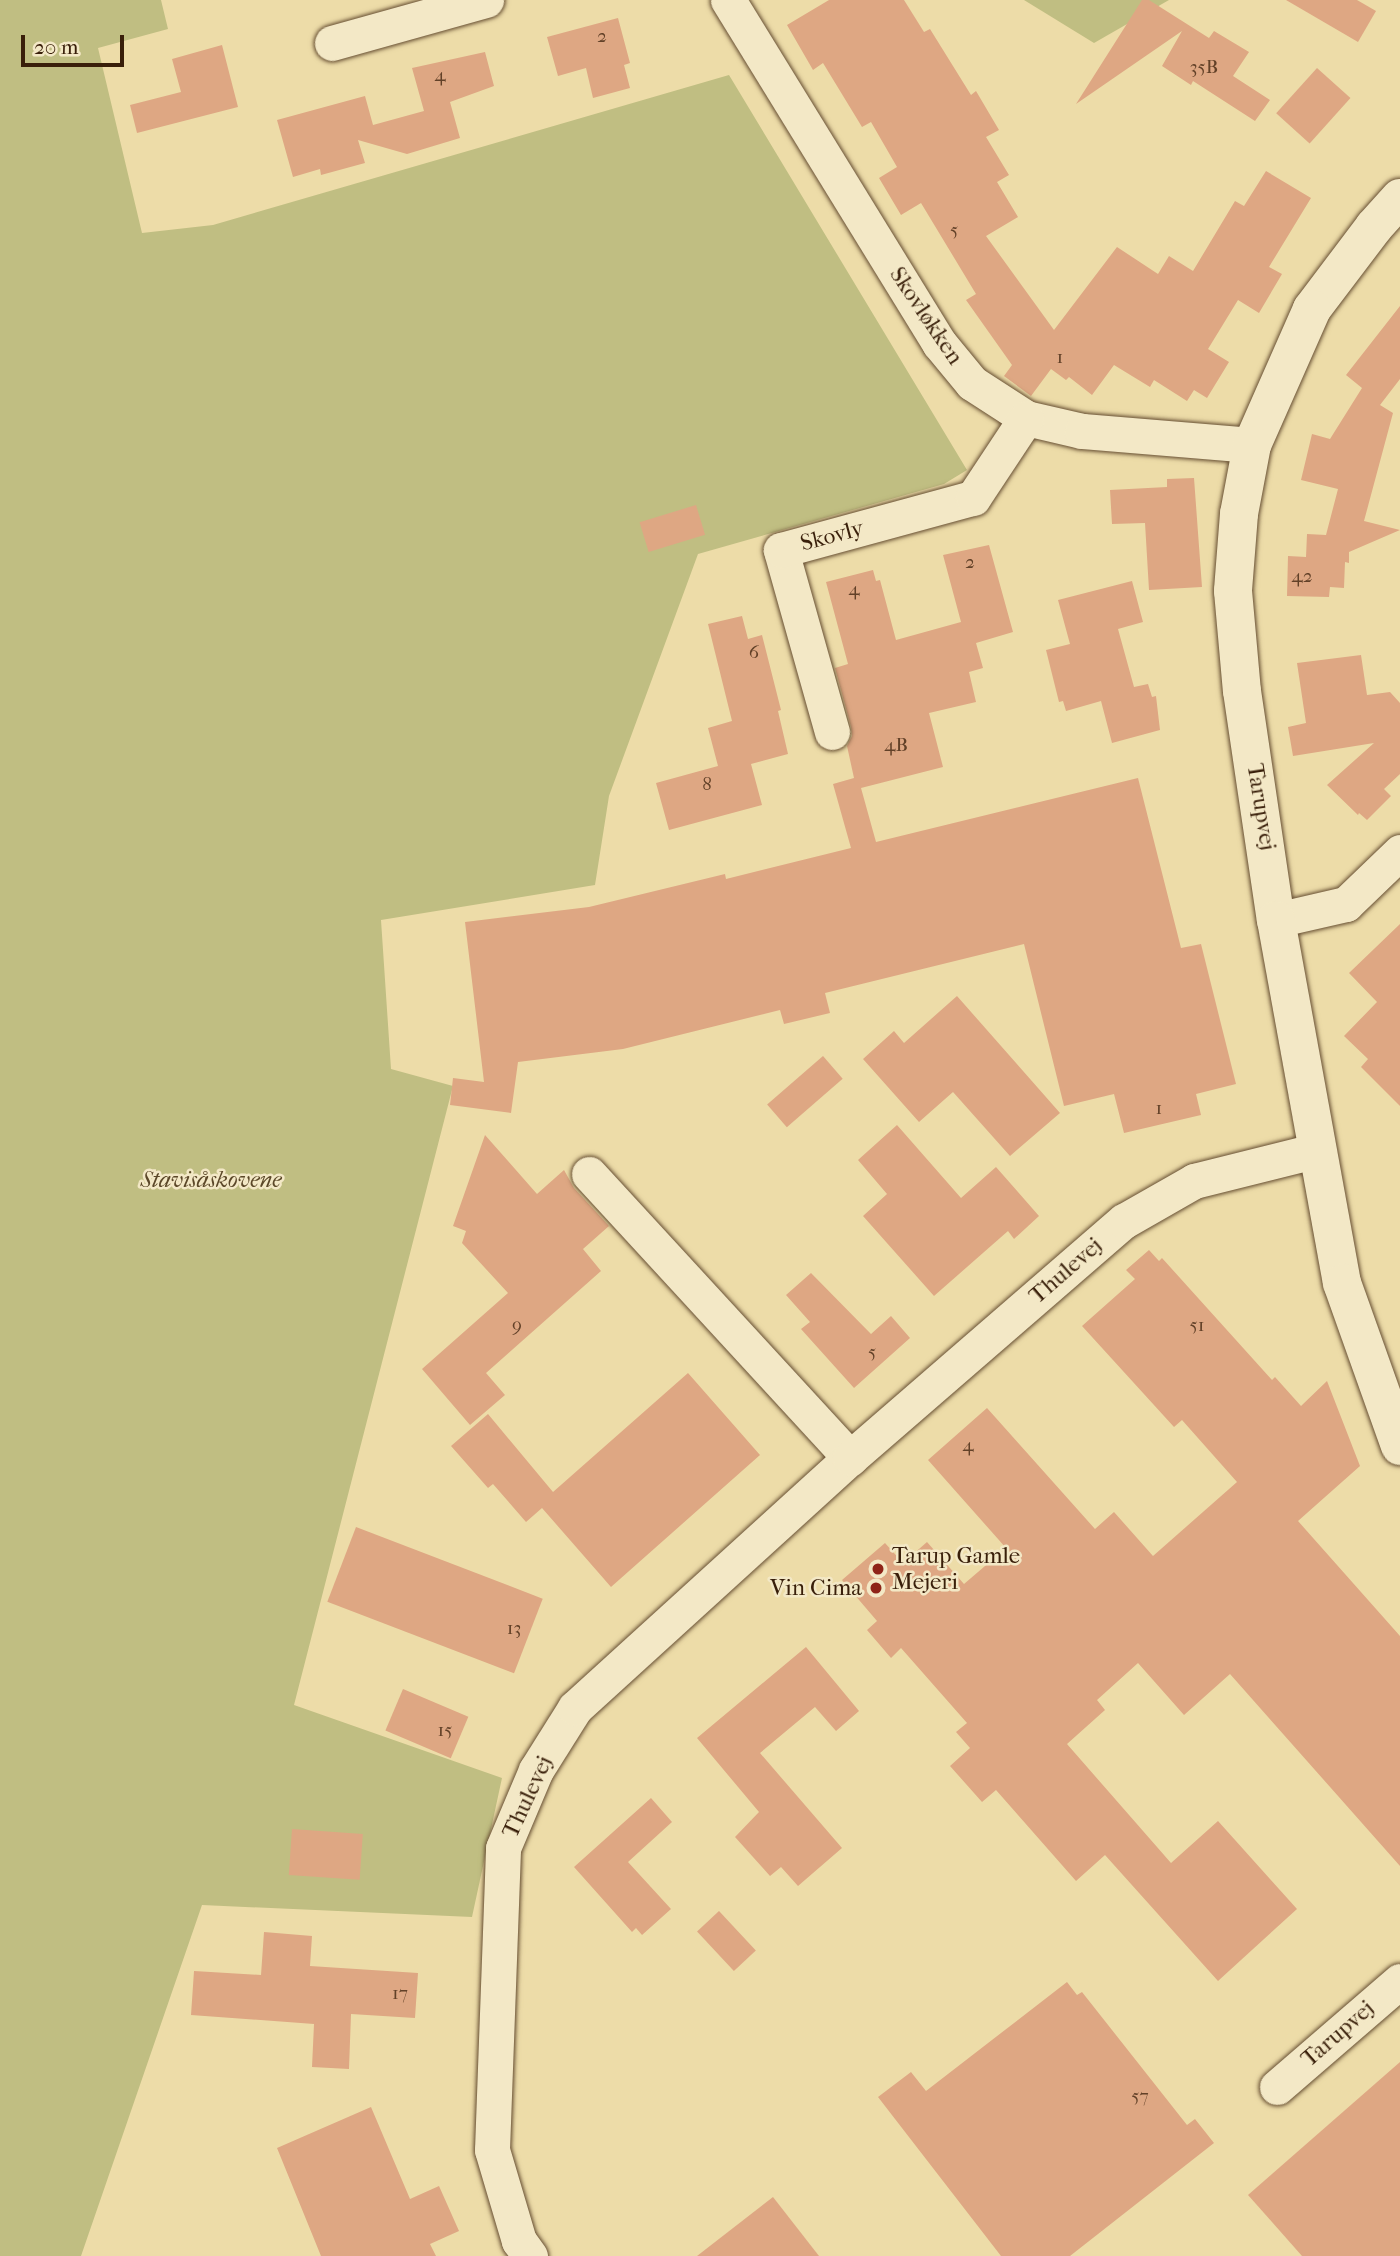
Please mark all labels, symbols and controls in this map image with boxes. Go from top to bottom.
scale bar [24,21,128,65]
house number: 2 [597,26,607,48]
text: 20 m [34,35,78,59]
house number: 35B [1190,57,1218,79]
house number: 4 [434,65,446,87]
house number: 5 [950,220,958,242]
street label: Skovløkken [883,262,969,370]
house number: 1 [1057,347,1063,369]
street label: Skovly [797,514,867,558]
house number: 2 [965,552,975,574]
house number: 42 [1292,566,1312,588]
house number: 4 [848,579,860,601]
house number: 6 [749,642,759,664]
house number: 4B [884,735,908,757]
street label: Tarupvej [1241,762,1281,852]
house number: 8 [702,774,712,796]
house number: 1 [1156,1098,1162,1120]
park label: Stavisåskovene [140,1166,282,1194]
street label: Thulevej [1024,1232,1108,1310]
house number: 9 [512,1315,522,1337]
house number: 51 [1190,1315,1204,1337]
house number: 5 [868,1342,876,1364]
house number: 4 [962,1435,974,1457]
place label: Tarup Gamle Mejeri [892,1542,1020,1596]
marker: Tarup Gamle Mejeri [870,1561,886,1577]
place label: Vin Cima [770,1574,862,1602]
marker: Vin Cima [868,1580,884,1596]
house number: 13 [507,1618,521,1640]
house number: 15 [438,1720,452,1742]
street label: Thulevej [497,1752,559,1842]
house number: 17 [392,1983,408,2005]
street label: Tarupvej [1296,1995,1380,2073]
house number: 57 [1131,2086,1149,2108]

